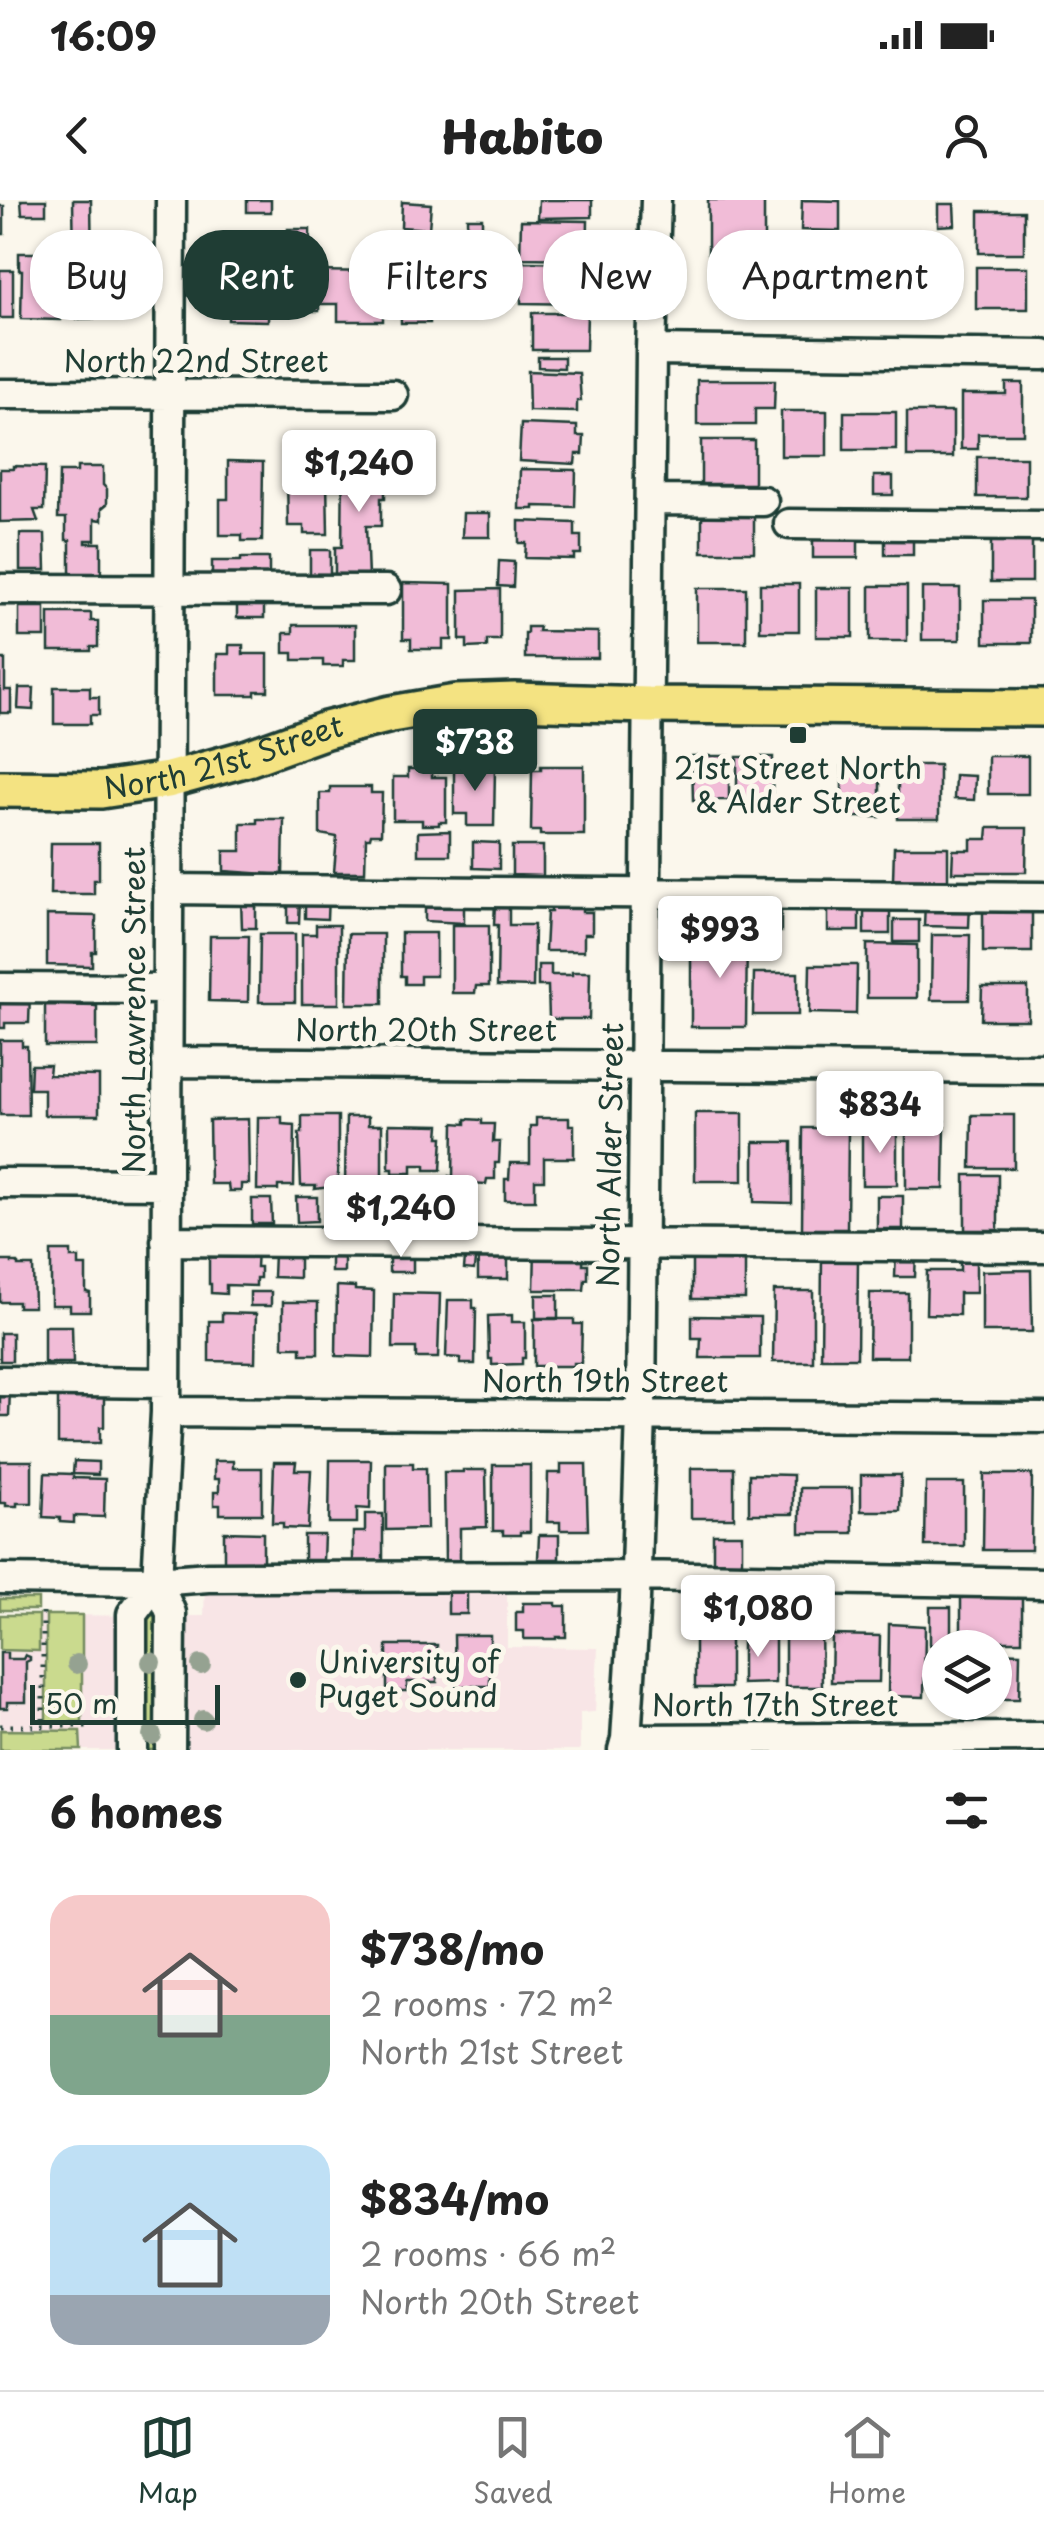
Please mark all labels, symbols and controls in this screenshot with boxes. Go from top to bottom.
text: 16:09 [50,7,157,64]
text: Habito [441,101,603,169]
icon: back [50,108,105,163]
icon: person [939,108,994,163]
chip: Buy [30,230,163,320]
chip: Rent [183,230,329,320]
chip: Filters [349,230,523,320]
chip: New [543,230,687,320]
chip: Apartment [707,230,964,320]
street label: North 22nd Street [63,337,329,382]
pin: $1,240 [278,430,440,515]
text: $1,240 [304,438,414,486]
street label: North 21st Street [101,702,347,809]
pin: $738 [416,709,534,794]
text: $738 [435,717,515,765]
marker: 21st Street North & Alder Street [787,724,809,746]
place label: 21st Street North & Alder Street [674,744,922,823]
street label: North Lawrence Street [110,846,155,1174]
pin: $993 [661,896,779,981]
text: $993 [680,904,760,952]
street label: North 20th Street [295,1006,557,1051]
street label: North Alder Street [584,1022,633,1288]
pin: $834 [821,1071,939,1156]
text: $834 [838,1079,922,1127]
pin: $1,240 [320,1175,482,1260]
text: $1,240 [346,1183,456,1231]
street label: North 19th Street [482,1357,728,1402]
pin: $1,080 [677,1575,839,1660]
text: $1,080 [703,1583,813,1631]
map controls [922,1630,1012,1720]
button: layers [922,1630,1012,1720]
place label: University of Puget Sound [318,1638,501,1717]
marker: University of Puget Sound [287,1669,309,1691]
scale bar [30,1680,220,1724]
text: 50 m [45,1681,118,1724]
street label: North 17th Street [652,1681,898,1726]
text: 6 homes [50,1779,223,1842]
icon: filters [939,1783,994,1838]
text: $738/mo [360,1916,544,1979]
icon: home [130,1935,250,2055]
text: 2 rooms · 72 m² [360,1979,614,2027]
text: North 21st Street [360,2027,623,2075]
text: $834/mo [360,2166,549,2229]
icon: home [130,2185,250,2305]
text: 2 rooms · 66 m² [360,2229,617,2277]
text: North 20th Street [360,2277,639,2325]
tab: Map [138,2410,198,2513]
tab: Saved [473,2410,553,2513]
tab: Home [828,2410,906,2513]

